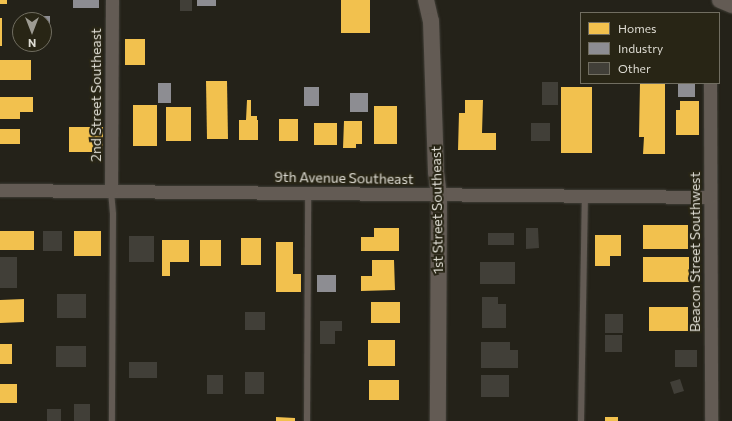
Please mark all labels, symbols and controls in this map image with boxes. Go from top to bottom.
north arrow [12,12,52,52]
legend [580,12,720,84]
text: Homes [618,21,656,35]
street label: 2nd Street Southeast [88,28,104,162]
text: N [28,37,36,50]
text: Industry [618,41,663,55]
text: Other [618,61,651,75]
street label: 1st Street Southeast [427,146,447,274]
street label: 9th Avenue Southeast [274,168,414,188]
street label: Beacon Street Southwest [687,172,703,332]

